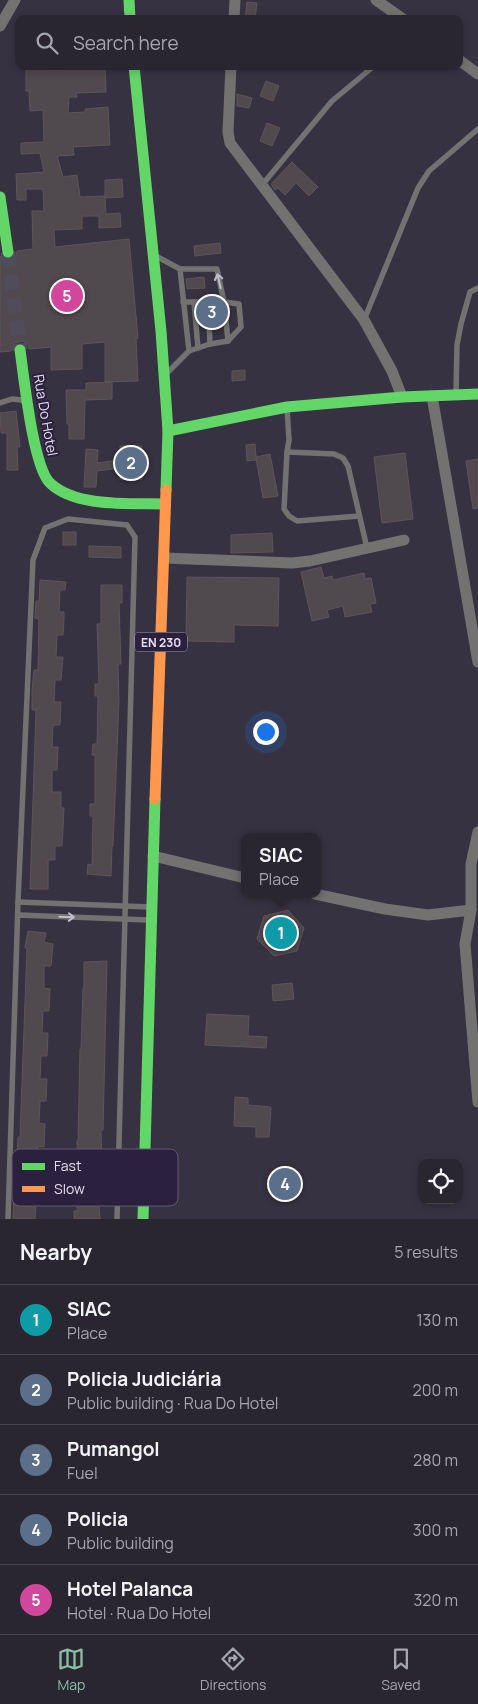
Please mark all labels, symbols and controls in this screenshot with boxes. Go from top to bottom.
search box [15,15,463,70]
icon: search [33,29,61,57]
text: Search here [73,30,179,56]
one-way arrow [214,274,223,290]
pin: 5 [51,277,83,315]
pin: 3 [196,293,228,331]
street label: Rua Do Hotel [29,373,63,457]
pin: 2 [115,444,147,482]
road number: EN 230 [135,632,187,652]
your location [253,719,279,745]
popup [241,833,321,898]
text: SIAC [259,842,303,868]
text: Place [259,868,299,890]
one-way arrow [58,912,74,922]
pin: 1 [265,914,297,952]
legend [12,1149,178,1206]
text: Fast [54,1156,82,1175]
map controls [418,1159,463,1204]
button: locate [418,1159,463,1204]
pin: 4 [269,1165,301,1203]
text: Slow [54,1179,85,1198]
text: Nearby [20,1238,92,1266]
text: 5 results [394,1241,458,1263]
text: SIAC [67,1296,111,1322]
text: 1 [32,1309,40,1331]
text: 130 m [416,1309,458,1331]
text: Place [67,1322,107,1344]
text: Policia Judiciária [67,1366,221,1392]
text: 2 [31,1379,41,1401]
text: 200 m [413,1379,458,1401]
text: Public building · Rua Do Hotel [67,1392,279,1414]
text: Pumangol [67,1436,160,1462]
text: 3 [31,1449,41,1471]
text: 280 m [413,1449,458,1471]
text: Fuel [67,1462,98,1484]
text: Policia [67,1506,128,1532]
text: 4 [31,1519,41,1541]
text: 300 m [413,1519,458,1541]
text: Public building [67,1532,174,1554]
text: Hotel Palanca [67,1576,193,1602]
text: 5 [31,1589,41,1611]
text: 320 m [414,1589,458,1611]
text: Hotel · Rua Do Hotel [67,1602,211,1624]
tab: Map [57,1645,85,1694]
tab: Directions [200,1645,266,1694]
tab: Saved [381,1645,421,1694]

